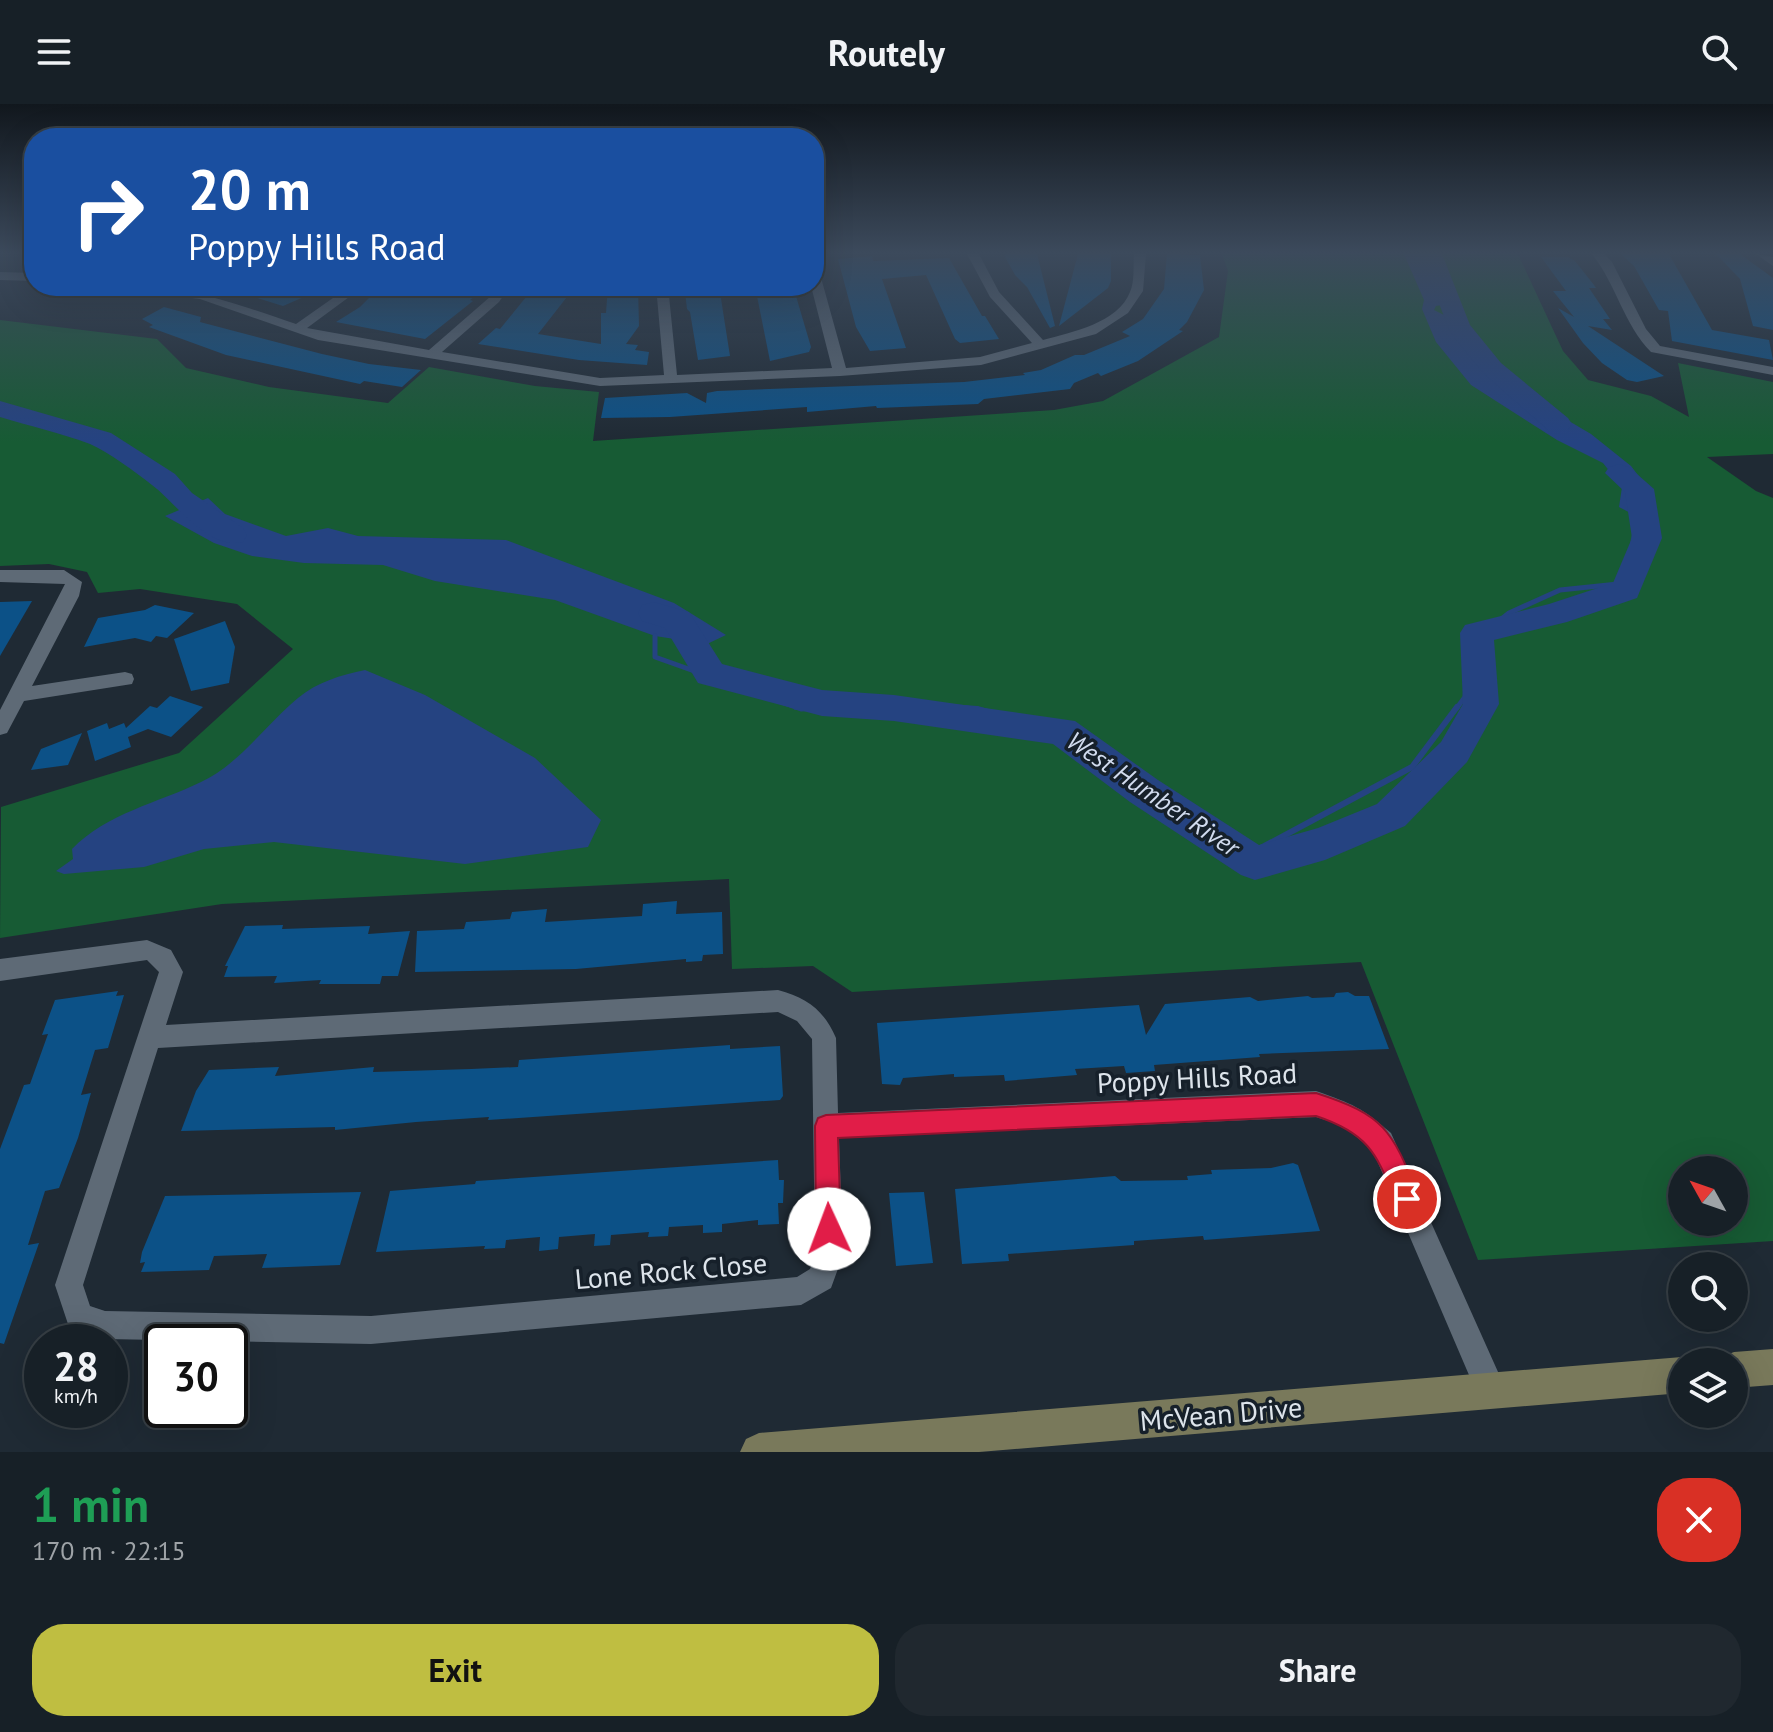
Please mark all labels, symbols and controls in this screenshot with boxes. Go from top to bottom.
text: Routely [828,29,945,76]
icon: menu [32,30,76,74]
icon: search [1697,30,1741,74]
text: 20 m [188,153,311,225]
icon: right [56,160,160,264]
text: Poppy Hills Road [188,223,446,270]
water label: West Humber River [1061,724,1247,864]
street label: Poppy Hills Road [1096,1054,1298,1101]
north arrow [1668,1156,1748,1236]
map controls [1668,1156,1748,1428]
pin [1373,1165,1441,1233]
icon: arrive [1385,1177,1429,1221]
position arrow [787,1187,871,1271]
street label: Lone Rock Close [573,1244,769,1297]
button: search [1668,1252,1748,1332]
speed limit sign: 30 [144,1324,248,1428]
text: 28 [53,1340,99,1392]
button: layers [1668,1348,1748,1428]
text: km/h [54,1383,98,1409]
street label: McVean Drive [1138,1388,1304,1439]
text: 1 min [32,1473,149,1535]
button: close [1657,1478,1741,1562]
text: 170 m · 22:15 [32,1534,186,1567]
button: Exit [32,1624,879,1716]
button: Share [895,1624,1741,1716]

